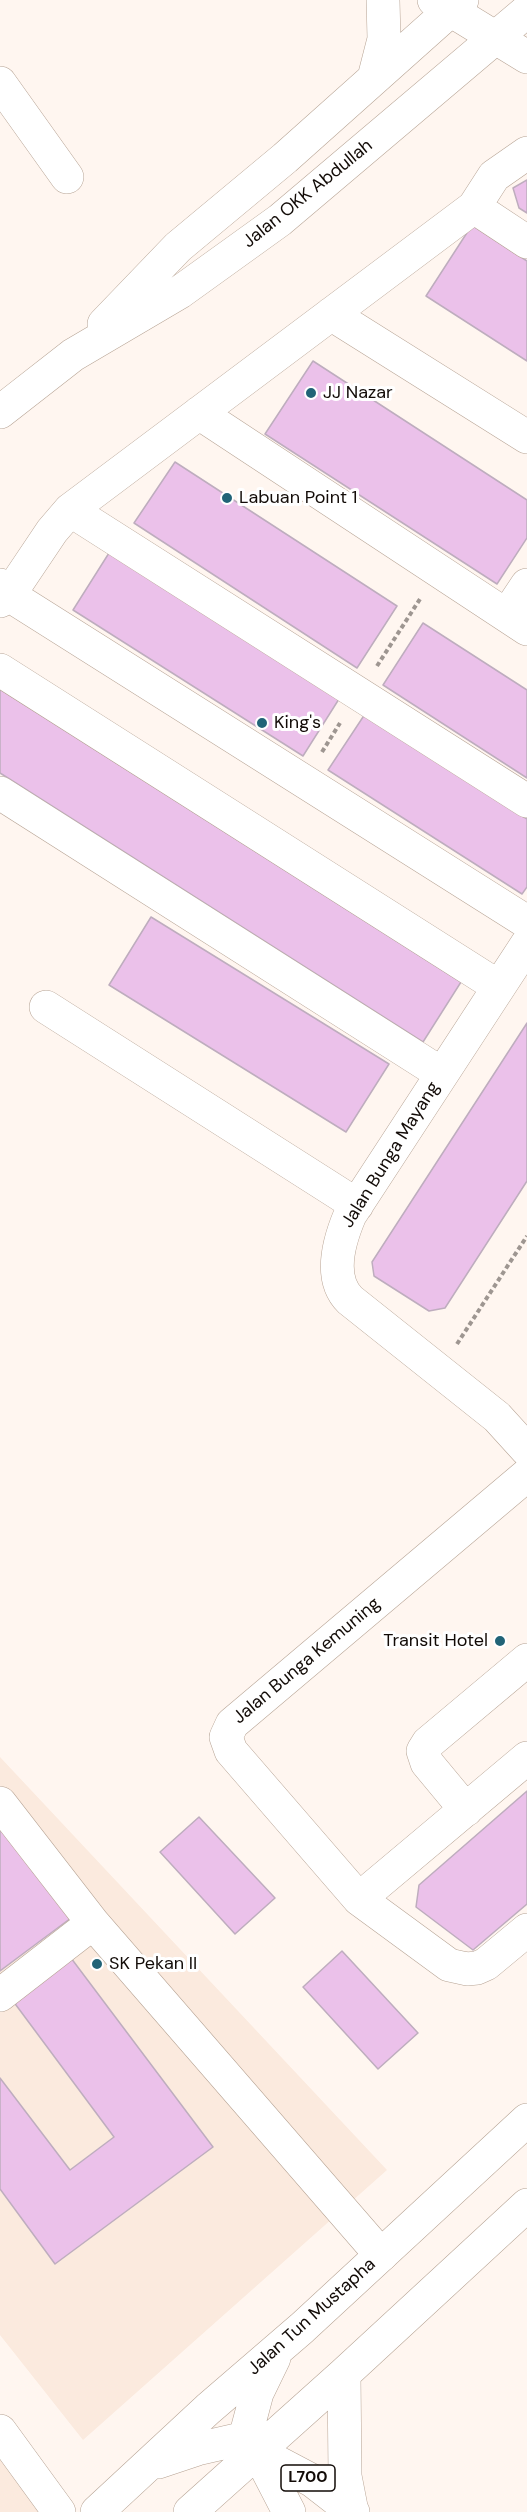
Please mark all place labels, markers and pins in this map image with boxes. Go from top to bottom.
place label: JJ Nazar [323,382,393,404]
marker: JJ Nazar [304,386,318,400]
place label: Labuan Point 1 [239,487,357,509]
marker: Labuan Point 1 [220,491,234,505]
place label: King's [274,712,321,734]
marker: King's [255,716,269,730]
place label: Transit Hotel [383,1630,488,1652]
marker: Transit Hotel [493,1634,507,1648]
place label: SK Pekan II [109,1953,197,1975]
marker: SK Pekan II [90,1957,104,1971]

